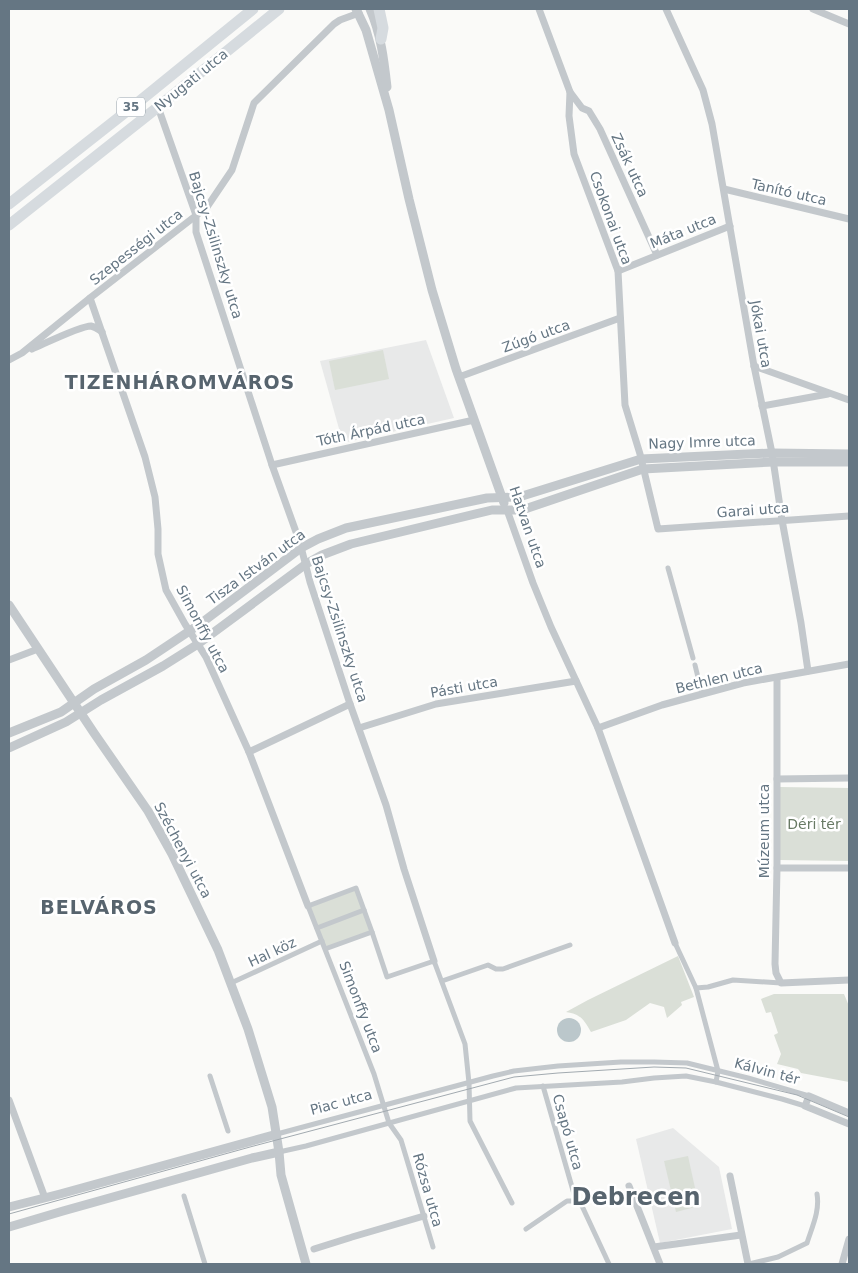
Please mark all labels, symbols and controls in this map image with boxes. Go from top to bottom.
street label: Nyugati utca [151,46,231,114]
road number: 35 [117,98,145,116]
street label: Zsák utca [608,131,652,199]
street label: Bajcsy-Zsilinszky utca [186,169,246,321]
street label: Csokonai utca [587,169,635,267]
street label: Tanító utca [749,175,828,208]
street label: Szepességi utca [86,206,186,288]
street label: Máta utca [648,211,718,251]
street label: Jókai utca [747,298,775,369]
street label: Zúgó utca [500,316,572,356]
district label: TIZENHÁROMVÁROS [65,371,295,393]
street label: Tóth Árpád utca [314,411,427,450]
street label: Nagy Imre utca [648,432,756,452]
street label: Hatvan utca [507,484,549,570]
street label: Garai utca [716,499,790,521]
street label: Tisza István utca [203,526,308,609]
street label: Bajcsy-Zsilinszky utca [309,554,371,704]
street label: Simonffy utca [173,582,233,676]
street label: Bethlen utca [674,659,764,697]
street label: Pásti utca [429,673,499,701]
street label: Múzeum utca [756,784,772,878]
street label: Széchenyi utca [151,799,215,901]
park label: Déri tér [787,816,841,832]
district label: BELVÁROS [40,896,158,918]
street label: Hal köz [246,934,298,970]
street label: Simonffy utca [336,959,386,1055]
street label: Kálvin tér [733,1055,802,1087]
street label: Piac utca [308,1086,374,1118]
street label: Csapó utca [550,1092,586,1172]
street label: Rózsa utca [410,1151,446,1229]
district label: Debrecen [571,1183,701,1211]

